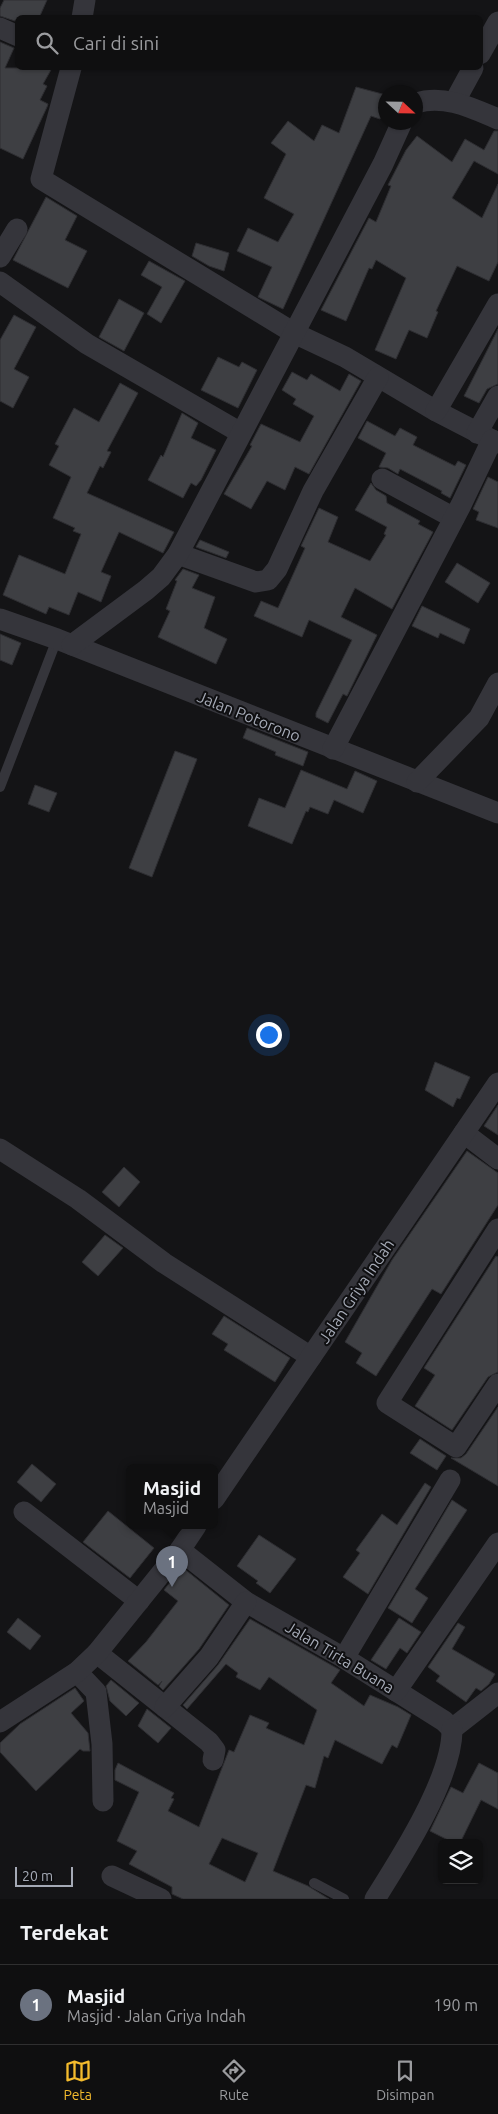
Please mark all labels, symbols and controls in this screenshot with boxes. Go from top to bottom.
search box [15,15,483,70]
icon: search [33,29,61,57]
text: Cari di sini [73,32,159,54]
north arrow [378,85,423,130]
street label: Jalan Potorono [195,687,303,745]
your location [256,1022,282,1048]
street label: Jalan Griya Indah [315,1236,397,1346]
popup [126,1464,218,1529]
text: Masjid [143,1477,201,1499]
text: Masjid [143,1499,189,1517]
pin: 1 [156,1546,188,1587]
street label: Jalan Tirta Buana [282,1617,398,1697]
map controls [438,1839,483,1884]
button: layers [438,1839,483,1884]
scale bar [15,1864,72,1887]
text: 20 m [22,1868,53,1884]
text: Terdekat [20,1920,108,1944]
text: Masjid [67,1985,125,2007]
text: 1 [31,1996,41,2014]
text: 190 m [433,1996,478,2014]
text: Masjid · Jalan Griya Indah [67,2007,246,2025]
tab: Peta [64,2057,92,2103]
tab: Rute [219,2057,249,2103]
tab: Disimpan [376,2057,434,2103]

